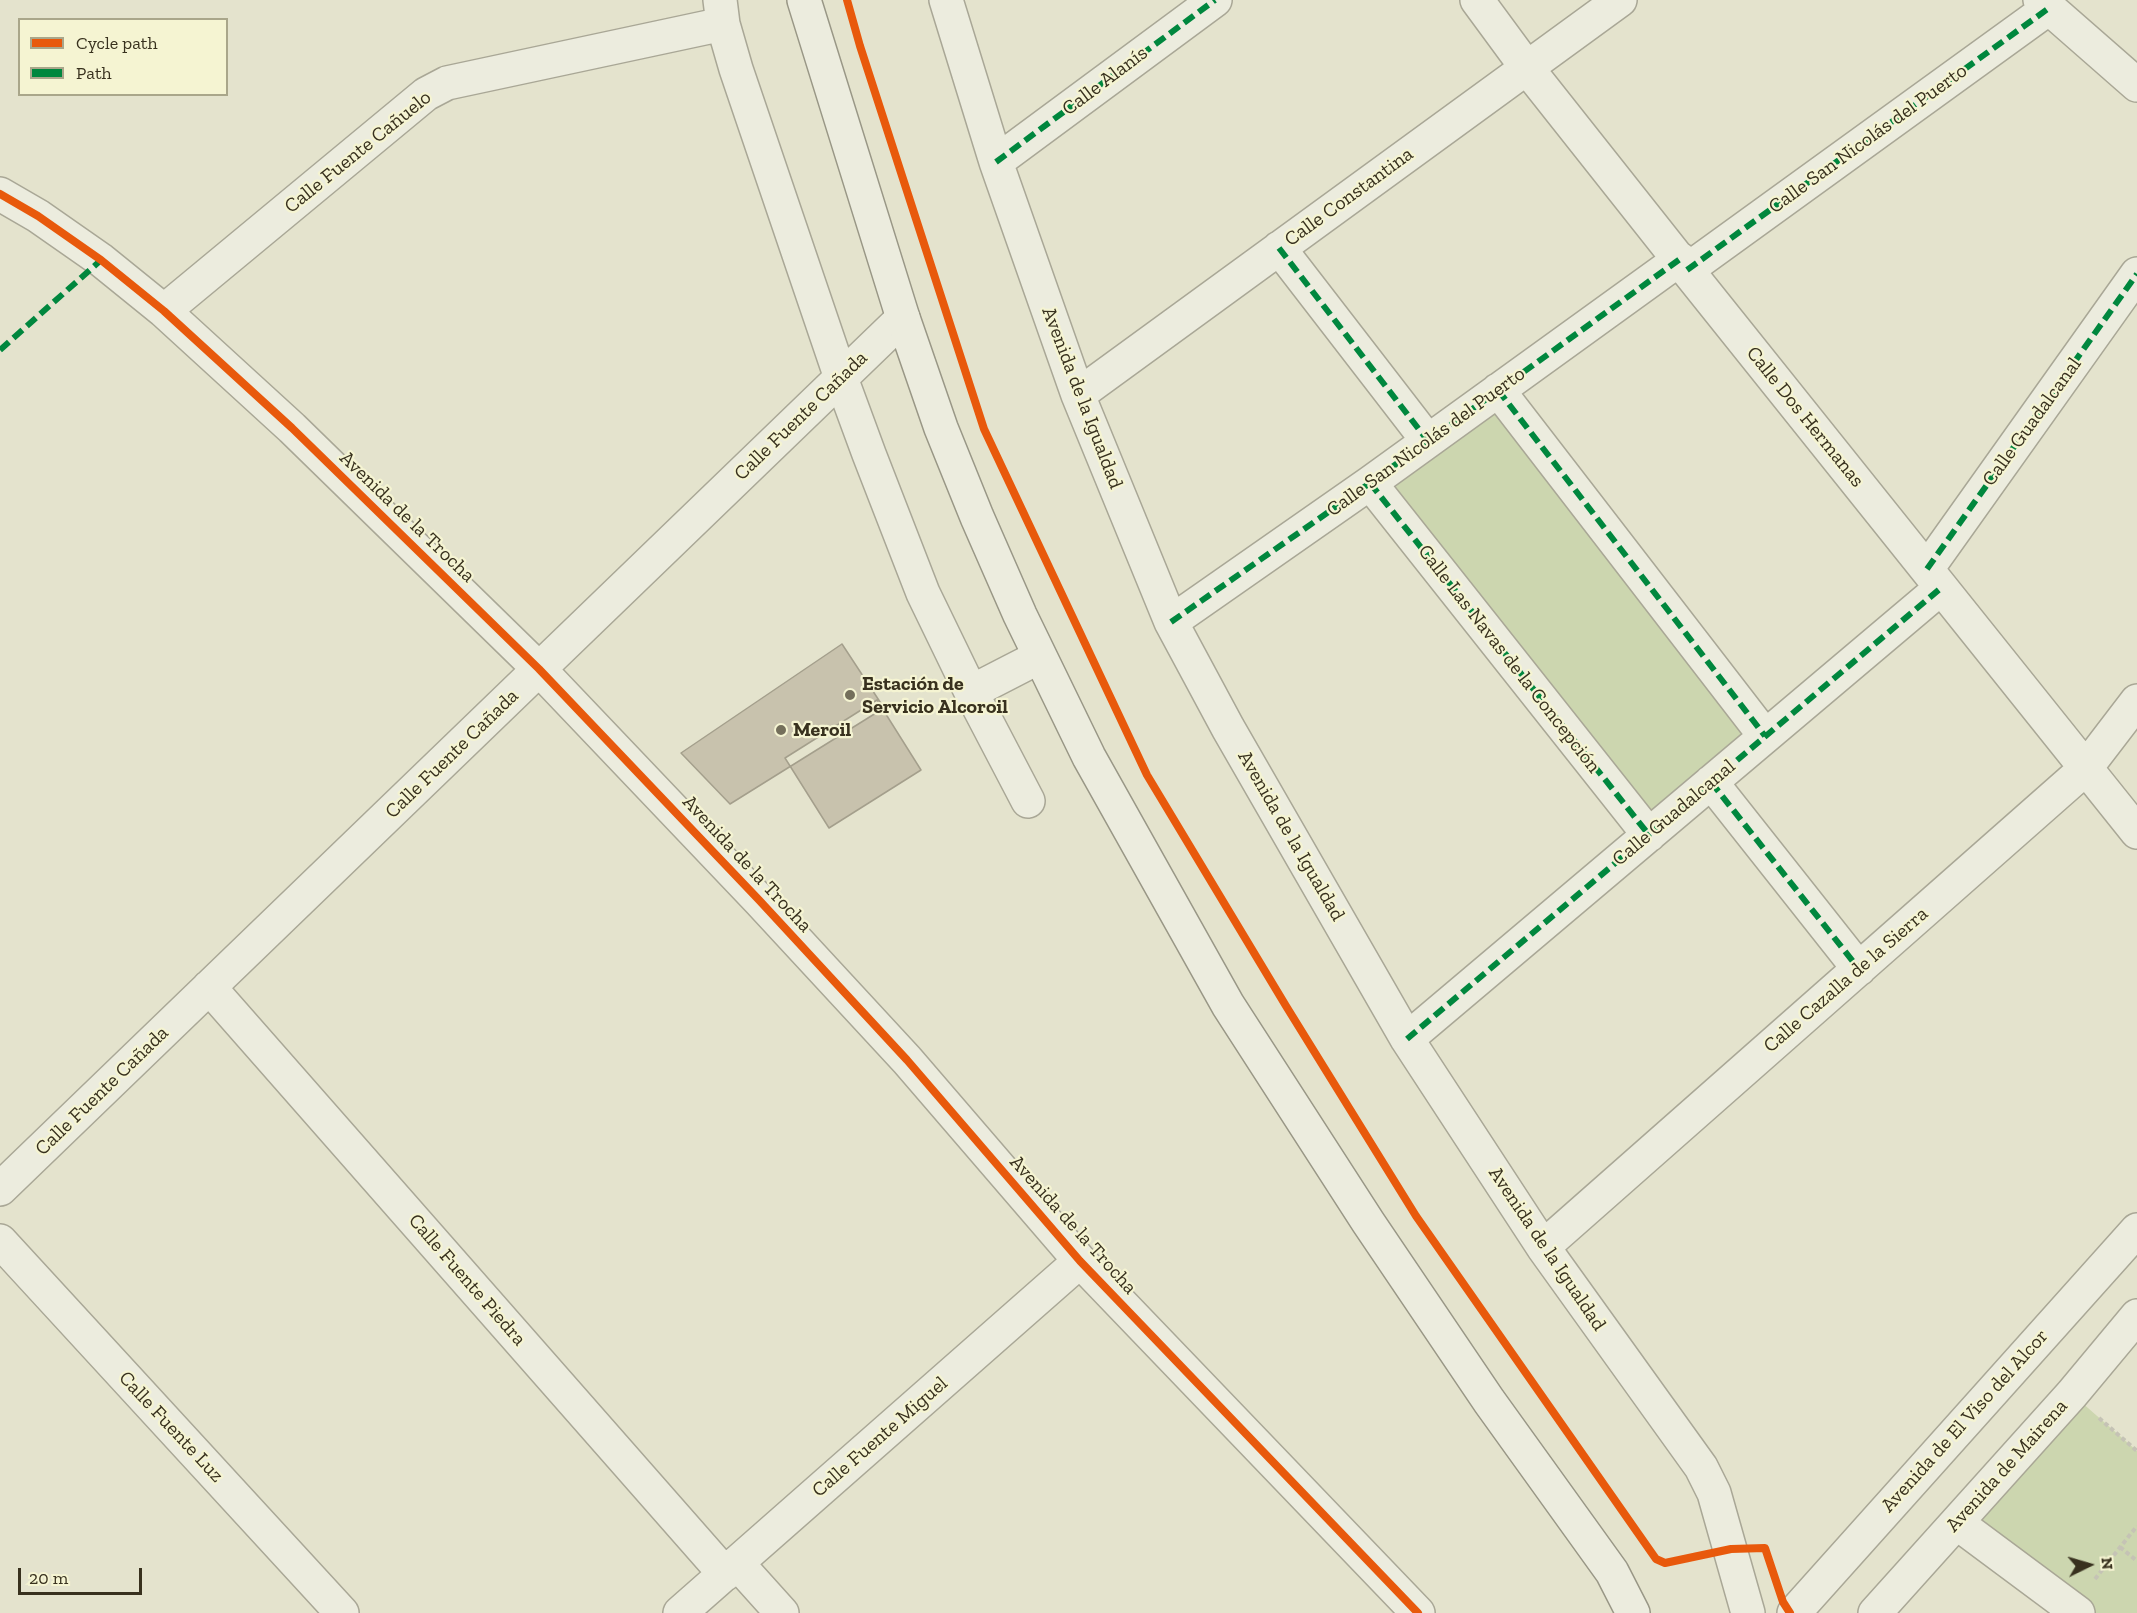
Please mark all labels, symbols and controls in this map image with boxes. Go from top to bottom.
legend [18,18,228,96]
text: Cycle path [76,32,158,54]
street label: Calle Alanís [1057,41,1153,121]
street label: Calle San Nicolás del Puerto [1764,59,1972,219]
text: Path [76,62,112,84]
street label: Calle Fuente Cañuelo [280,85,436,219]
street label: Calle Constantina [1280,142,1418,252]
street label: Avenida de la Igualdad [1036,304,1128,492]
street label: Calle Dos Hermanas [1741,342,1869,492]
street label: Calle Fuente Cañada [729,346,873,486]
street label: Calle Guadalcanal [1977,353,2087,491]
street label: Calle San Nicolás del Puerto [1322,362,1530,522]
street label: Avenida de la Trocha [334,446,480,588]
street label: Calle Las Navas de la Concepción [1412,540,1606,778]
place label: Estación de Servicio Alcoroil [862,672,1008,719]
street label: Calle Fuente Cañada [380,684,524,824]
marker: Estación de Servicio Alcoroil [843,688,857,702]
place label: Meroil [793,718,851,742]
marker: Meroil [774,723,788,737]
street label: Avenida de la Igualdad [1232,747,1350,925]
street label: Calle Guadalcanal [1608,755,1740,871]
street label: Avenida de la Trocha [677,790,817,938]
street label: Calle Cazalla de la Sierra [1759,902,1933,1058]
street label: Calle Fuente Cañada [30,1021,174,1161]
street label: Avenida de la Trocha [1004,1151,1142,1299]
street label: Avenida de la Igualdad [1483,1162,1611,1336]
street label: Calle Fuente Piedra [403,1209,531,1351]
street label: Avenida de El Viso del Alcor [1876,1324,2054,1518]
street label: Calle Fuente Luz [113,1367,229,1487]
street label: Calle Fuente Miguel [807,1372,953,1502]
street label: Avenida de Mairena [1941,1395,2073,1537]
north arrow [2059,1535,2119,1595]
scale bar [21,1556,146,1594]
text: N [2097,1556,2117,1570]
text: 20 m [29,1567,68,1589]

